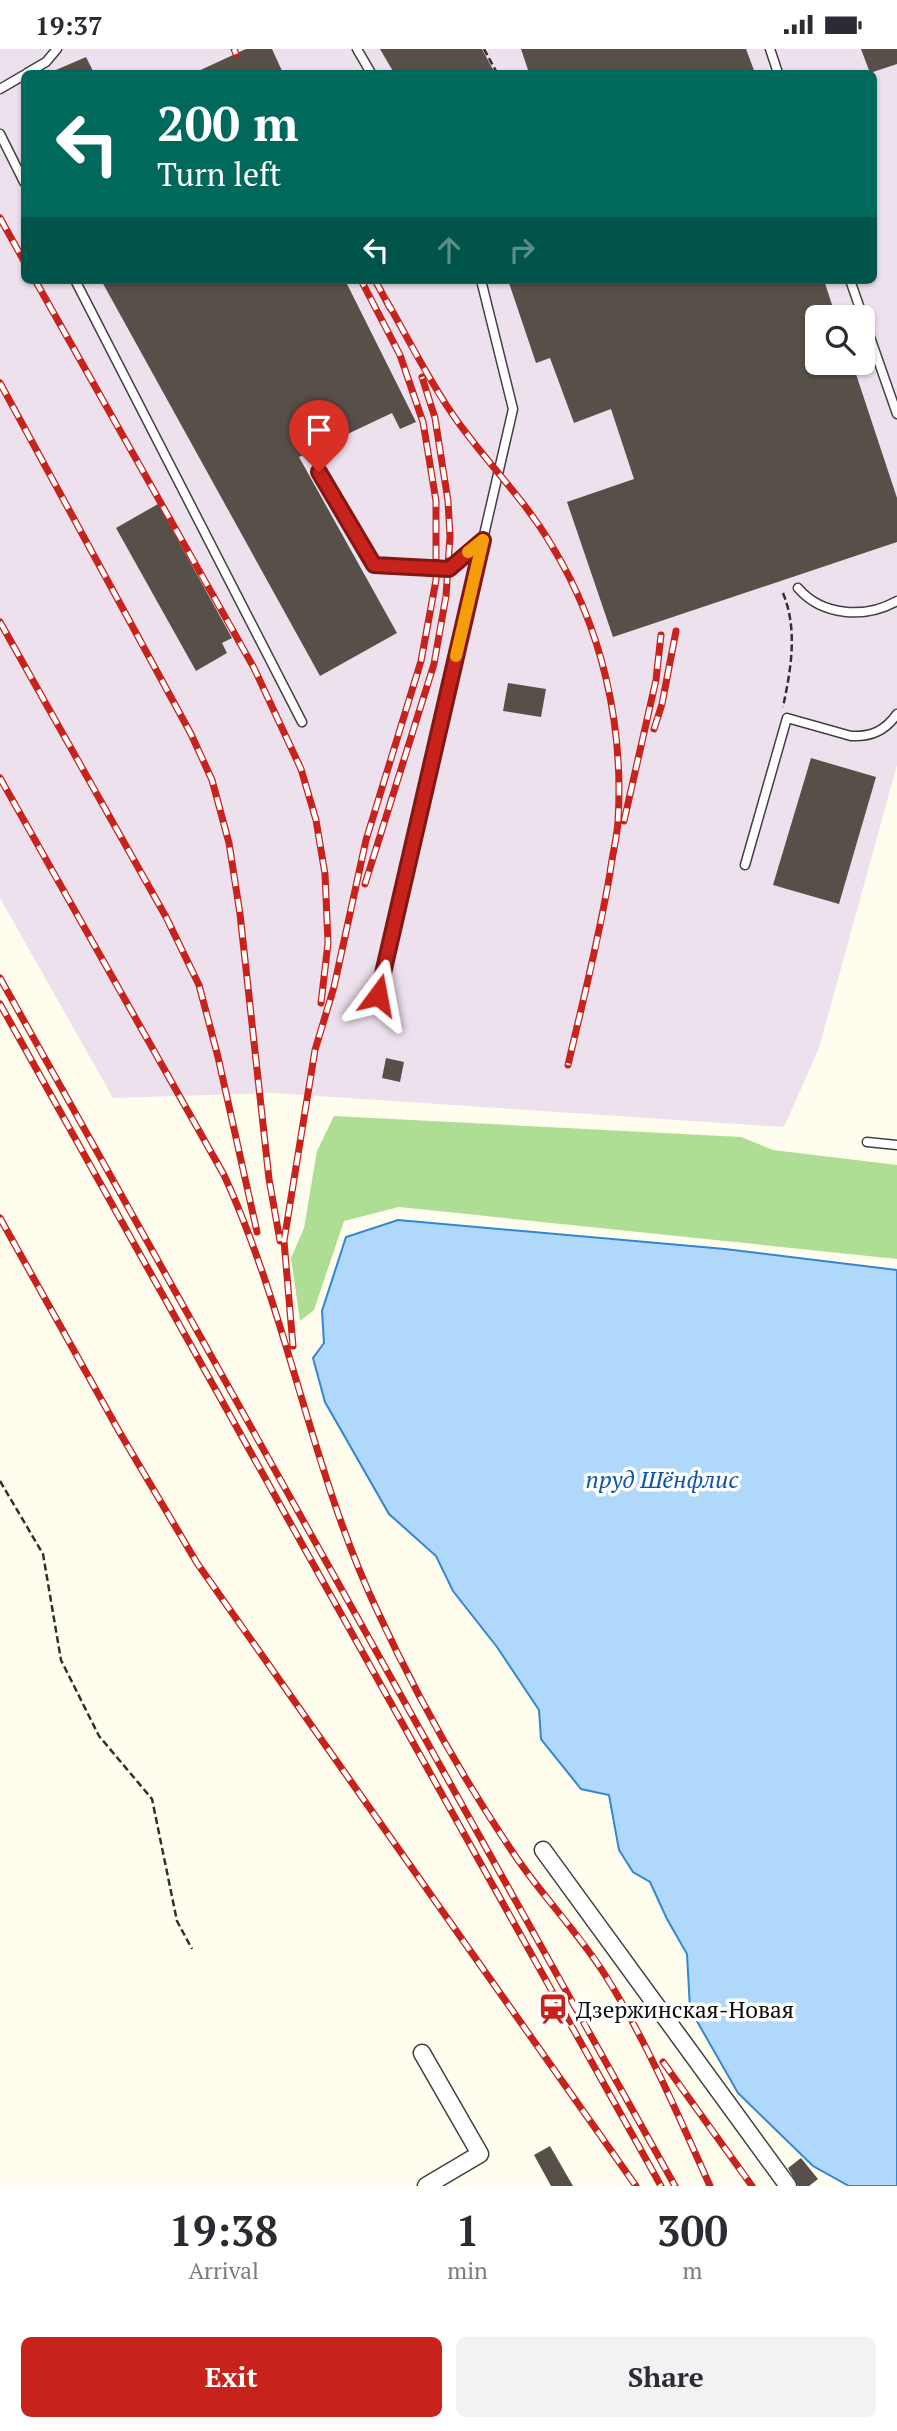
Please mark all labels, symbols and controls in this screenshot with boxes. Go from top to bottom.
text: 19:37 [35,8,103,42]
text: 200 m [157,90,299,155]
icon: left [42,98,133,189]
text: Turn left [157,153,281,195]
icon: left [357,231,395,269]
icon: ahead [430,231,468,269]
icon: right [503,231,541,269]
map controls [805,305,875,375]
button: search [805,305,875,375]
pin [289,400,349,472]
icon: arrive [300,411,338,449]
position arrow [341,958,415,1032]
water label: пруд Шёнфлис [586,1463,739,1495]
station icon: Дзержинская-Новая [536,1992,570,2026]
place label: Дзержинская-Новая [576,1994,794,2025]
text: 19:38 [169,2202,278,2258]
text: 1 [456,2202,479,2258]
text: 300 [657,2202,728,2258]
text: Arrival [188,2255,259,2286]
text: min [447,2255,488,2286]
text: m [682,2255,702,2286]
button: Exit [21,2337,442,2417]
button: Share [456,2337,876,2417]

